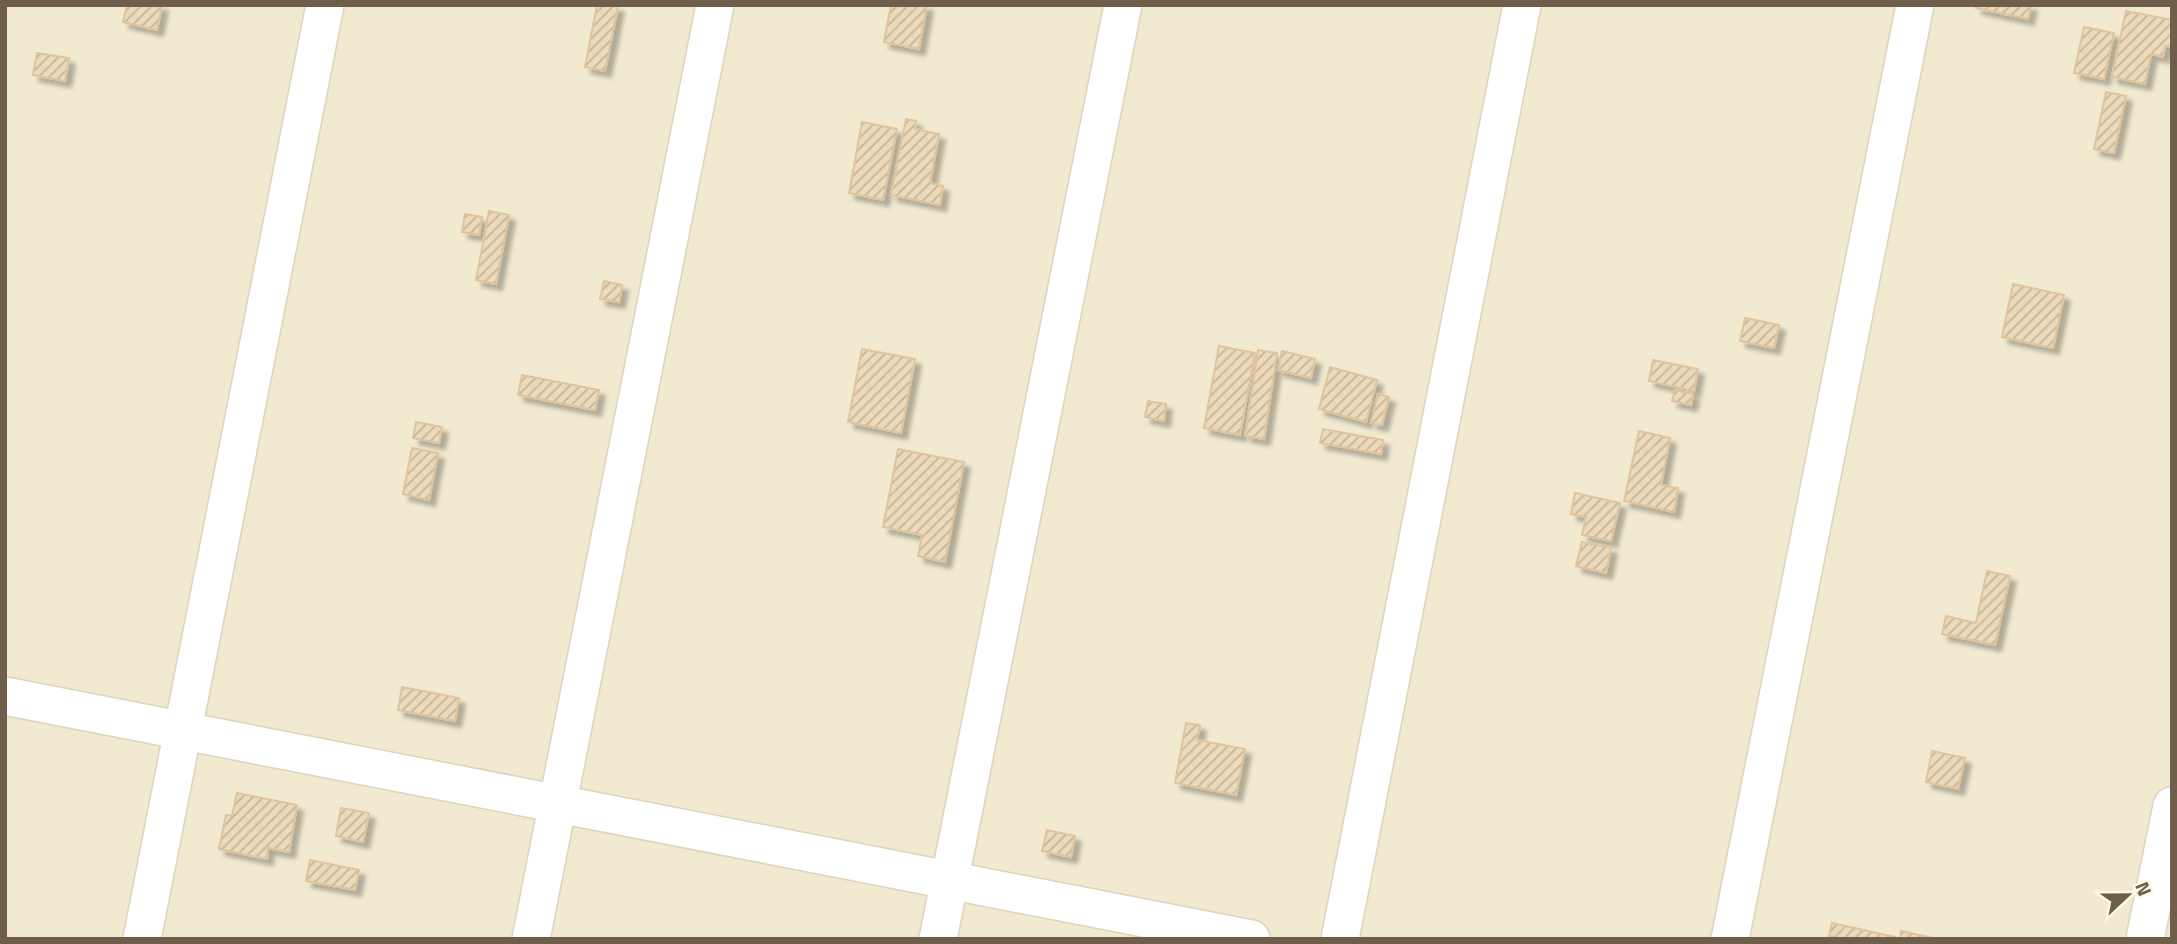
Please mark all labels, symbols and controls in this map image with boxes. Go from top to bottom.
north arrow [2093,860,2163,930]
text: N [2128,877,2160,900]

